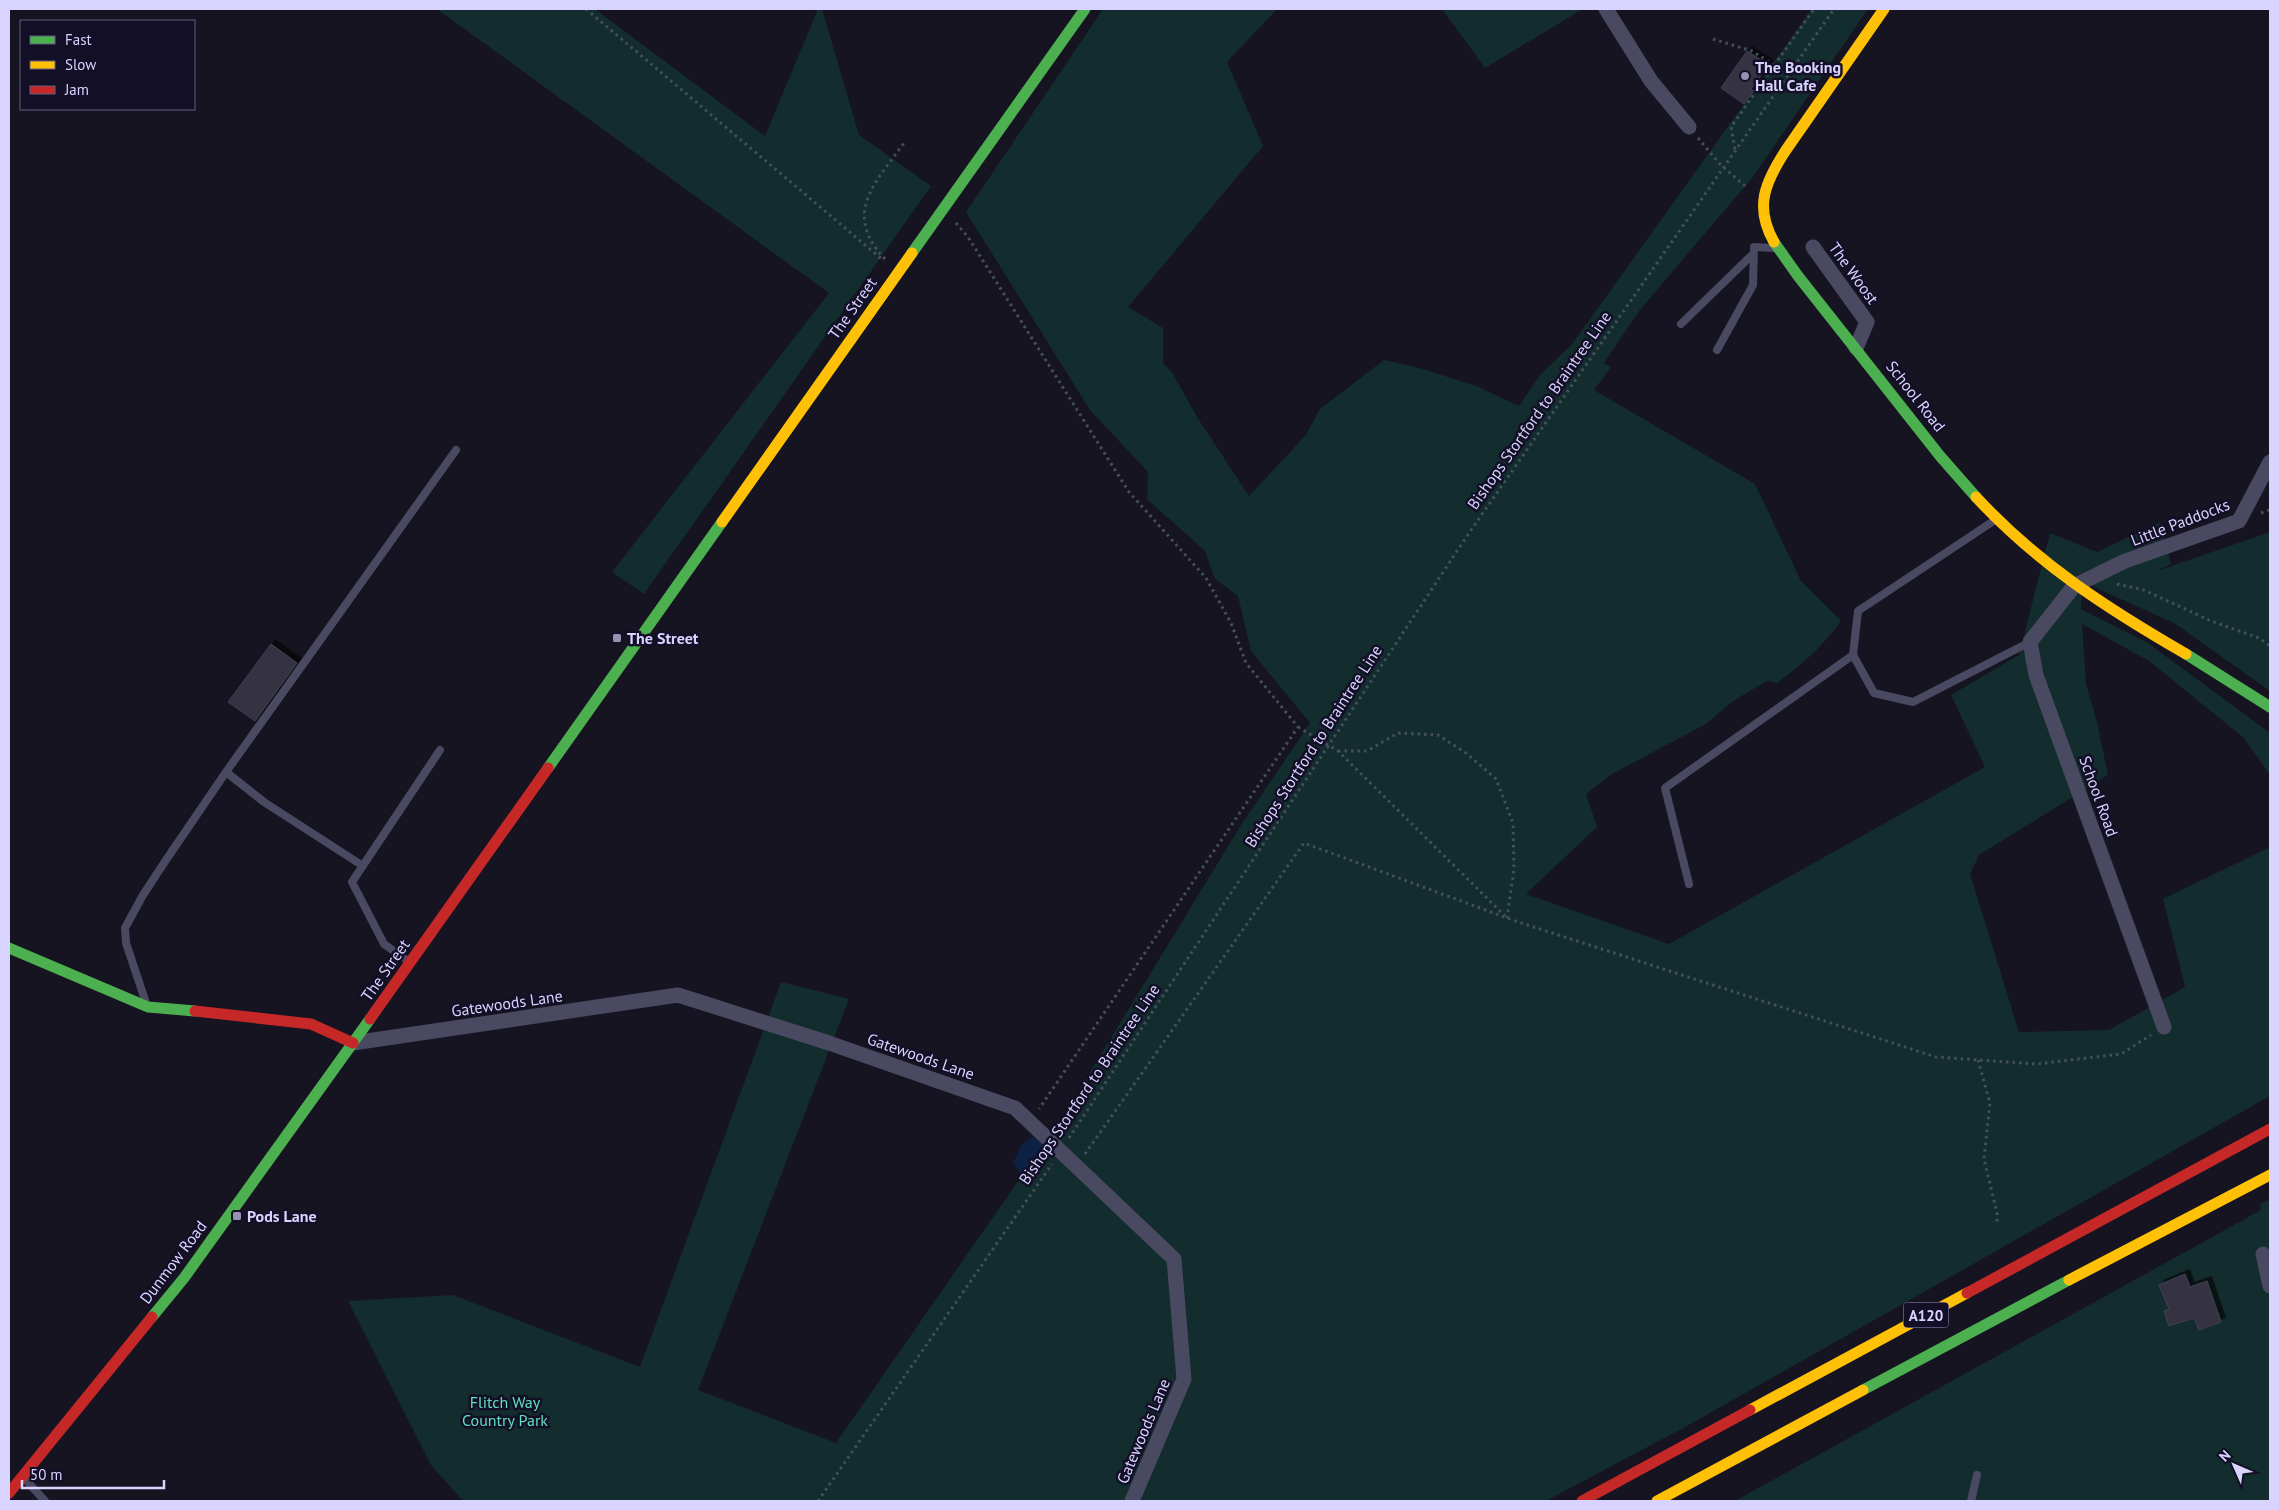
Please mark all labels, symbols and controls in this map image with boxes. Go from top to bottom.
legend [20,20,195,110]
text: Fast [65,30,92,49]
text: Slow [65,55,96,74]
place label: The Booking Hall Cafe [1755,57,1841,95]
marker: The Booking Hall Cafe [1739,70,1751,82]
text: Jam [64,80,89,99]
street label: The Woost [1825,238,1883,308]
street label: The Street [823,273,881,343]
street label: Bishops Stortford to Braintree Line [1463,307,1615,513]
street label: School Road [1882,357,1950,435]
street label: Little Paddocks [2128,494,2232,550]
place label: The Street [627,628,699,648]
marker: The Street [611,632,623,644]
street label: Bishops Stortford to Braintree Line [1240,641,1386,851]
street label: School Road [2075,753,2123,839]
street label: The Street [356,935,414,1005]
street label: Bishops Stortford to Braintree Line [1014,980,1164,1188]
street label: Gatewoods Lane [450,985,564,1021]
street label: Gatewoods Lane [865,1028,977,1084]
place label: Pods Lane [247,1206,317,1226]
marker: Pods Lane [231,1210,243,1222]
street label: Dunmow Road [135,1217,211,1307]
road number: A120 [1904,1302,1948,1328]
street label: Gatewoods Lane [1112,1376,1174,1486]
park label: Flitch Way Country Park [462,1392,548,1430]
north arrow [2209,1440,2259,1490]
text: N [2215,1446,2234,1465]
scale bar [22,1458,165,1490]
text: 50 m [30,1465,63,1484]

